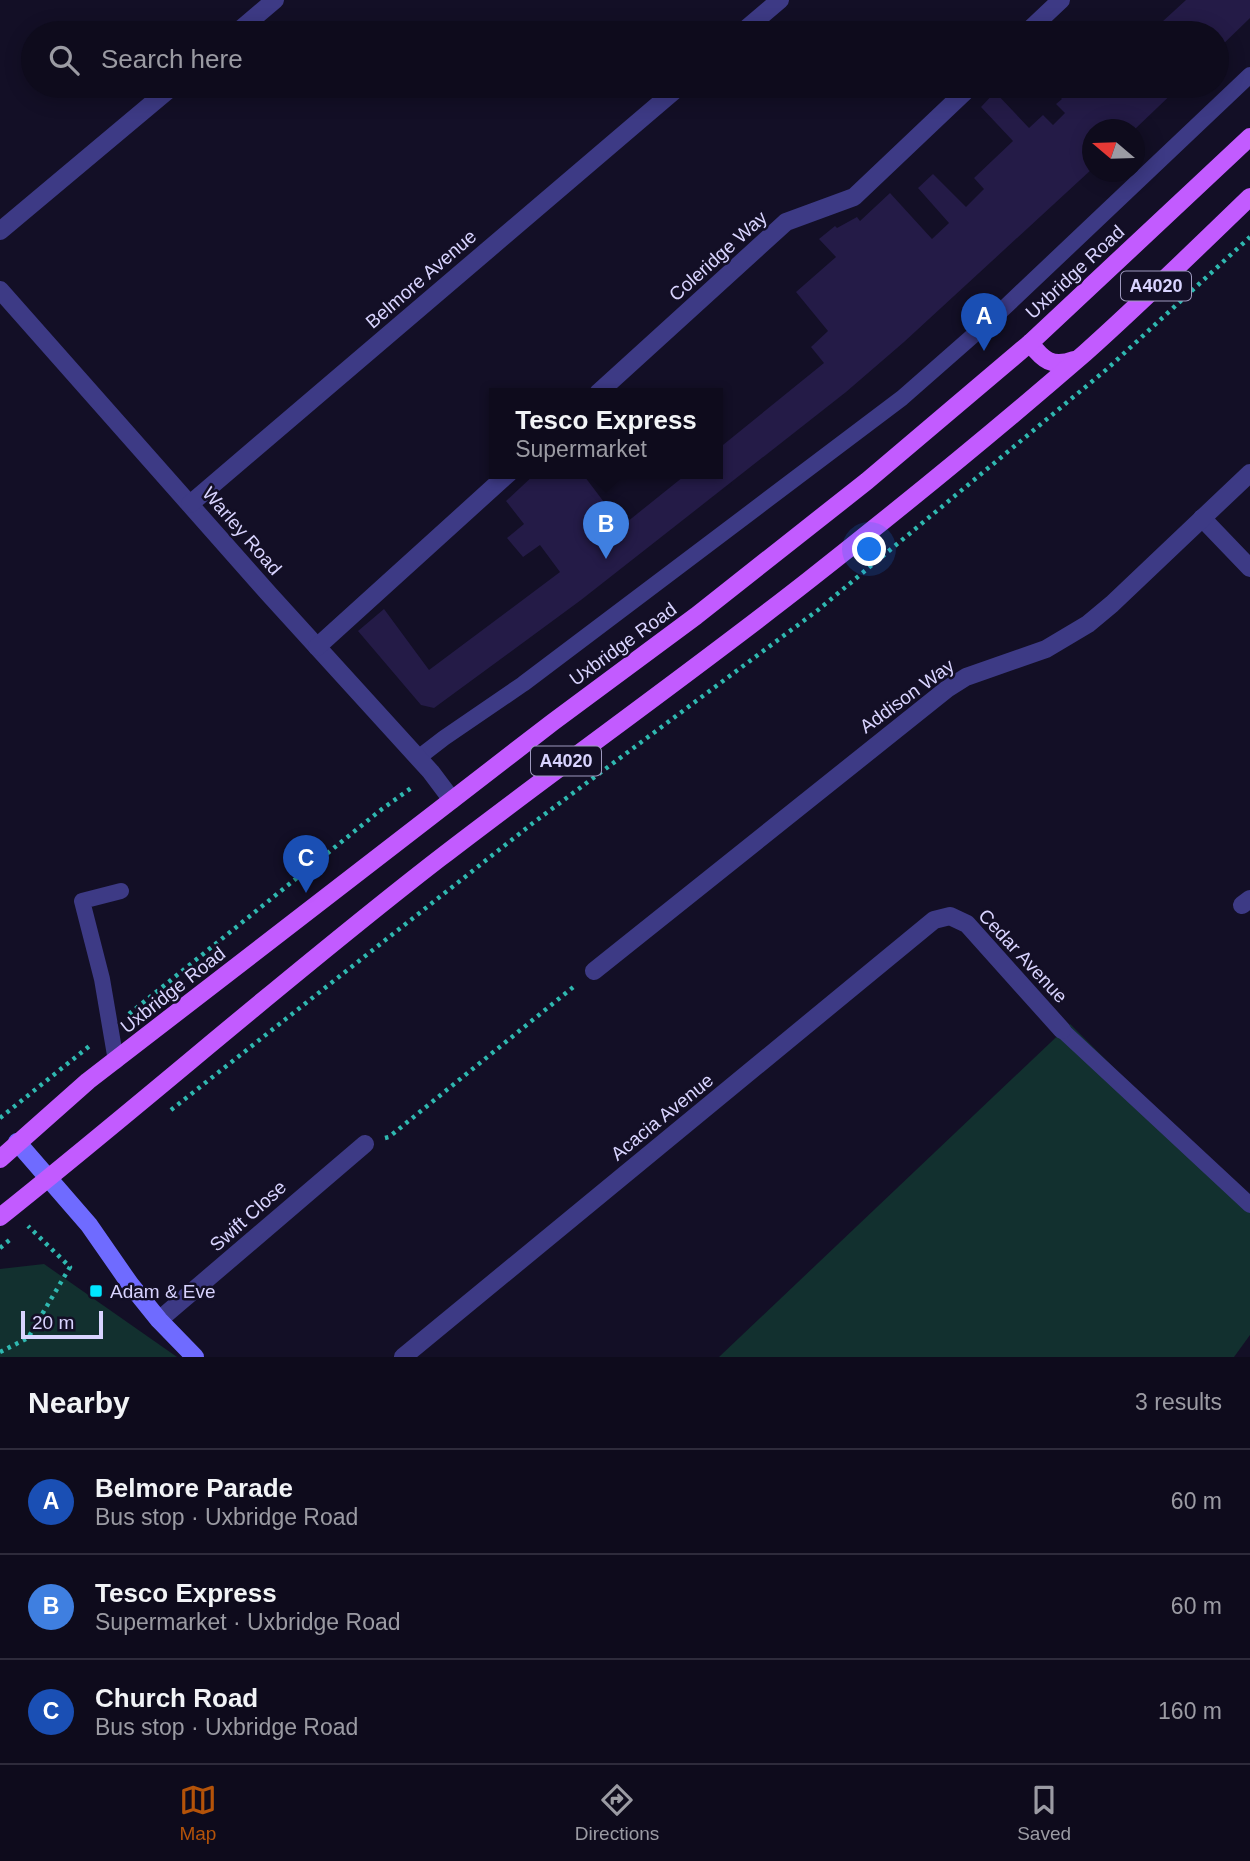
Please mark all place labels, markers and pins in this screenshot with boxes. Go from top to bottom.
pin: A [961,293,1007,351]
pin: B [583,501,629,559]
pin: C [283,835,329,893]
place label: Adam & Eve [110,1281,216,1302]
marker: Adam & Eve [88,1283,104,1299]

